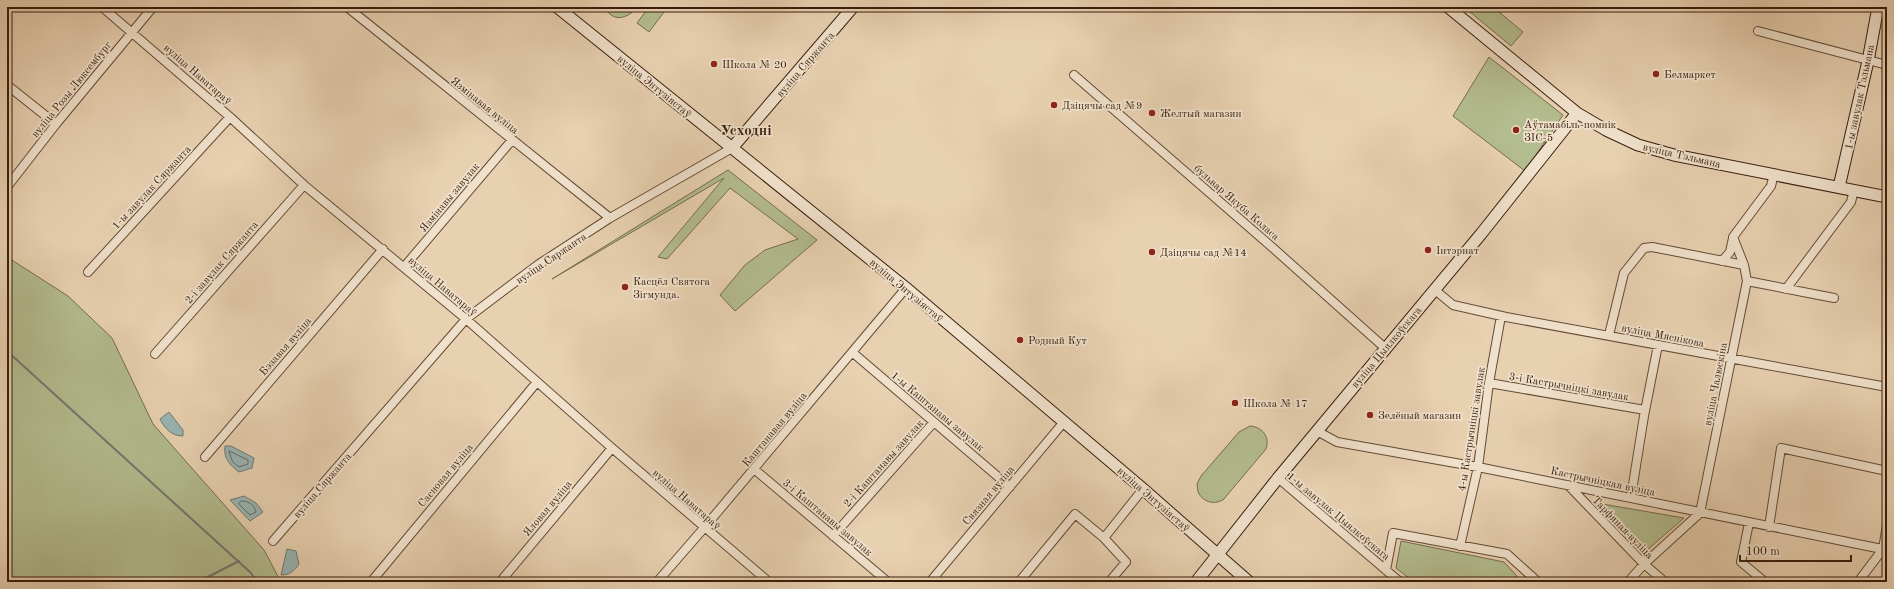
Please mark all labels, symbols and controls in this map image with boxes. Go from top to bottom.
street label: вуліца Сяржанта [775,30,838,100]
street label: вуліца Розы Люксембург [30,40,114,140]
street label: вуліца Наватараў [161,43,233,108]
street label: 1-ы завулак Тэльмана [1844,43,1877,151]
street label: вуліца Энтузіястаў [615,54,694,121]
marker: Школа № 20 [709,59,719,69]
place label: Школа № 20 [722,60,787,71]
marker: Белмаркет [1651,69,1661,79]
place label: Белмаркет [1664,70,1716,81]
street label: Язмінавая вуліца [448,76,521,137]
marker: Дзіцячы сад №9 [1049,100,1059,110]
place label: Дзіцячы сад №9 [1062,101,1142,112]
marker: Желтый магазин [1147,108,1157,118]
place label: Желтый магазин [1160,109,1242,120]
place label: Аўтамабіль-помнік ЗІС-5 [1524,120,1617,144]
district label: Усходні [720,124,772,139]
marker: Аўтамабіль-помнік ЗІС-5 [1511,125,1521,135]
street label: вуліца Тэльмана [1642,142,1722,171]
street label: 1-ы завулак Сяржанта [111,144,194,232]
street label: Язмінавы завулак [418,161,483,235]
street label: бульвар Якуба Коласа [1191,163,1281,243]
street label: 2-і завулак Сяржанта [183,219,261,306]
street label: вуліца Сяржанта [515,231,590,287]
marker: Інтэрнат [1423,245,1433,255]
place label: Інтэрнат [1436,246,1479,257]
marker: Дзіцячы сад №14 [1147,247,1157,257]
place label: Дзіцячы сад №14 [1160,248,1247,259]
street label: вуліца Наватараў [406,255,479,319]
street label: вуліца Энтузіястаў [867,257,945,325]
place label: Касцёл Святога Зігмунда. [633,277,710,301]
marker: Касцёл Святога Зігмунда. [620,282,630,292]
street label: вуліца Цыялкоўскага [1350,305,1425,391]
street label: Бэзавая вуліца [258,315,315,378]
street label: вуліца Мяснікова [1620,323,1706,350]
marker: Родный Кут [1015,335,1025,345]
place label: Родный Кут [1028,336,1087,347]
street label: вуліца Чалюскіна [1703,341,1730,427]
street label: 4-ы Кастрычніцкі завулак [1457,366,1488,492]
street label: 1-ы Каштанавы завулак [888,370,986,454]
street label: 3-і Кастрычніцкі завулак [1508,372,1630,404]
street label: Каштанавая вуліца [741,390,810,469]
marker: Школа № 17 [1230,398,1240,408]
place label: Школа № 17 [1243,399,1308,410]
marker: Зелёный магазин [1365,410,1375,420]
place label: Зелёный магазин [1378,411,1461,422]
street label: 2-і Каштанавы завулак [842,418,926,510]
street label: Сасновая вуліца [417,442,476,510]
street label: вуліца Сяржанта [292,451,355,521]
street label: Связная вуліца [961,464,1017,528]
street label: вуліца Энтузіястаў [1115,466,1192,535]
street label: Кастрычніцкая вуліца [1549,466,1656,499]
street label: вуліца Наватараў [650,468,722,533]
street label: 1-ы завулак Цыялкоўскага [1285,471,1392,564]
street label: Яловая вуліца [522,478,575,539]
street label: 3-і Каштанавы завулак [780,478,874,559]
street label: Тарфяная вуліца [1589,495,1655,562]
scale bar [1740,537,1851,563]
text: 100 m [1746,546,1780,558]

